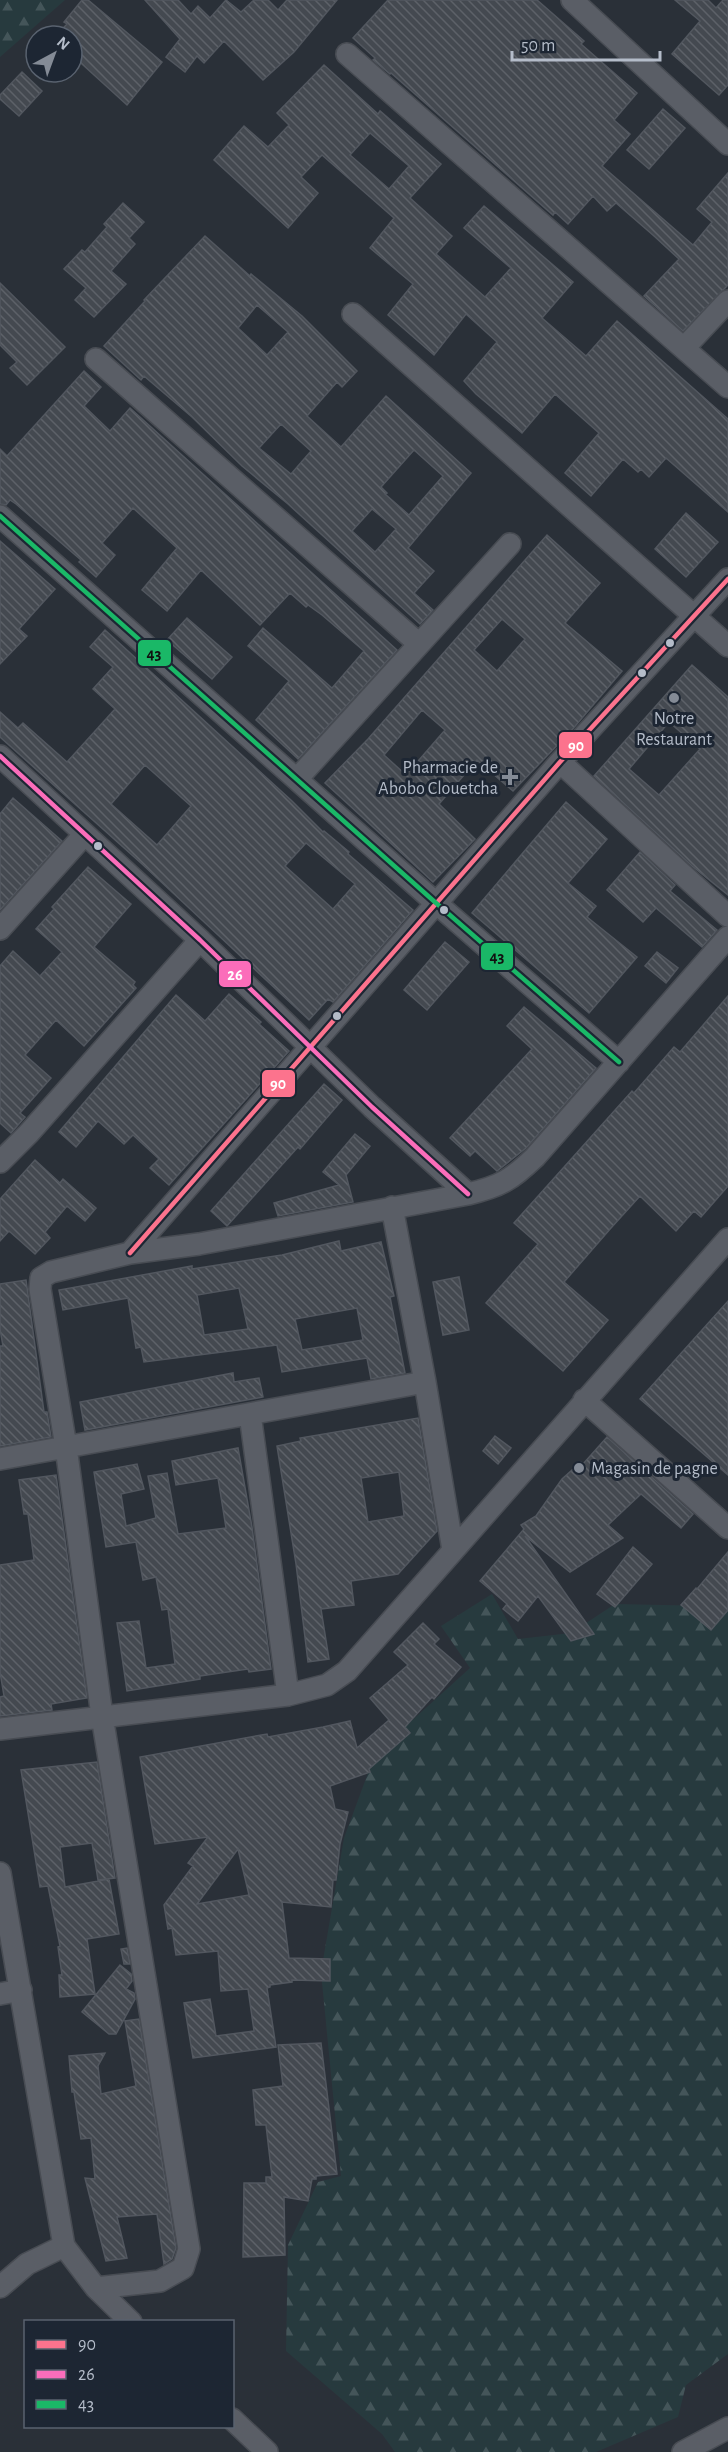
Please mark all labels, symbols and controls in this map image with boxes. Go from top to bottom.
north arrow [24,24,84,84]
scale bar [512,24,660,62]
text: N [54,34,73,53]
text: 50 m [521,37,555,55]
unlabelled marker [664,637,676,649]
line badge: 43 [137,639,172,667]
text: 43 [147,646,162,662]
unlabelled marker [636,667,648,679]
marker: Notre Restaurant [667,691,681,705]
place label: Notre Restaurant [636,710,712,749]
line badge: 90 [558,731,593,759]
text: 90 [568,738,584,754]
place label: Pharmacie de Abobo Clouetcha [378,759,498,798]
marker: Pharmacie de Abobo Clouetcha [503,770,517,784]
unlabelled marker [92,840,104,852]
unlabelled marker [438,904,450,916]
line badge: 43 [480,942,514,971]
text: 43 [490,949,505,965]
line badge: 26 [218,960,252,988]
text: 26 [227,967,243,983]
unlabelled marker [331,1010,343,1022]
line badge: 90 [261,1069,296,1098]
text: 90 [270,1076,286,1092]
place label: Magasin de pagne [591,1460,718,1478]
marker: Magasin de pagne [572,1461,586,1475]
legend [24,2320,234,2428]
text: 90 [78,2336,96,2354]
text: 26 [78,2366,95,2384]
text: 43 [78,2396,94,2414]

